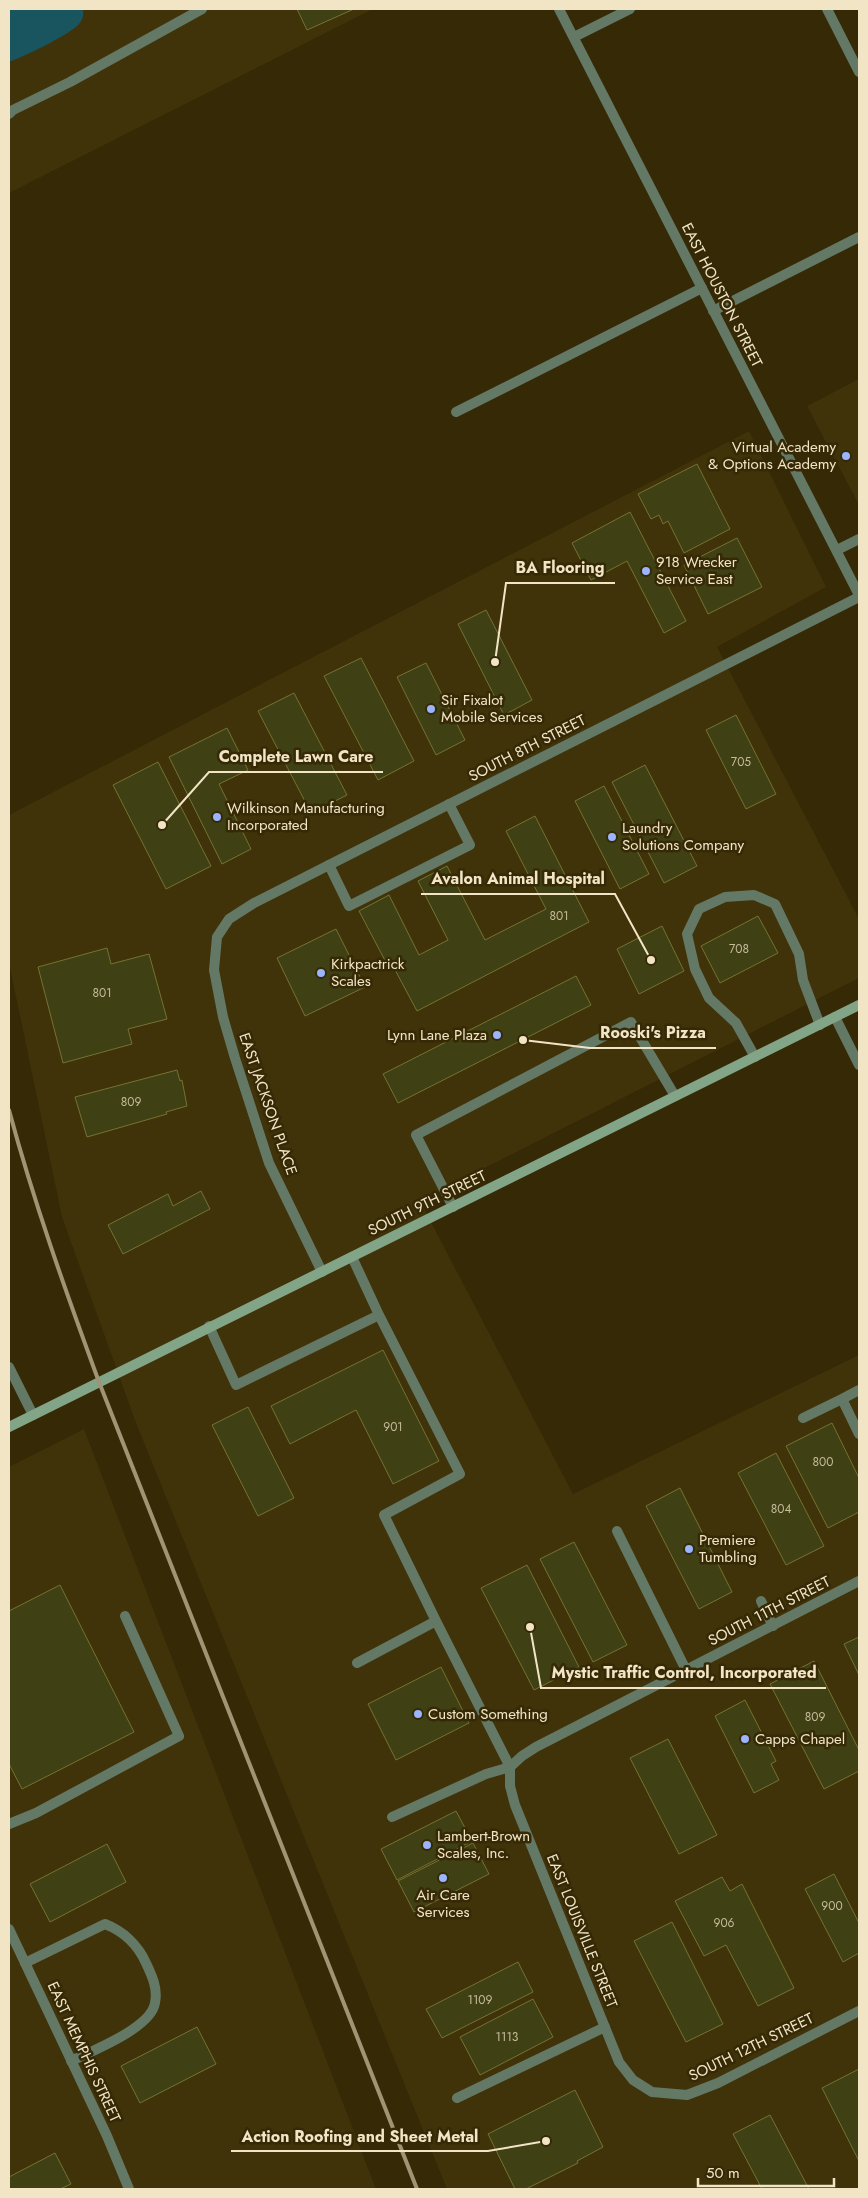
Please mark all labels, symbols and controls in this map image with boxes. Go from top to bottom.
street label: EAST HOUSTON STREET [676,219,768,371]
place label: Virtual Academy & Options Academy [708,436,836,475]
marker: Virtual Academy & Options Academy [840,450,852,462]
place label: 918 Wrecker Service East [656,551,738,590]
callout: BA Flooring [506,552,615,583]
text: BA Flooring [516,556,604,579]
marker: 918 Wrecker Service East [640,565,652,577]
place label: Sir Fixalot Mobile Services [441,689,542,728]
marker: Sir Fixalot Mobile Services [425,703,437,715]
street label: SOUTH 8TH STREET [465,709,589,787]
callout: Complete Lawn Care [209,741,383,772]
text: Complete Lawn Care [219,745,373,768]
house number: 705 [731,753,751,771]
place label: Wilkinson Manufacturing Incorporated [227,797,385,836]
marker: Wilkinson Manufacturing Incorporated [211,811,223,823]
place label: Laundry Solutions Company [622,817,745,856]
marker: Laundry Solutions Company [606,831,618,843]
callout: Avalon Animal Hospital [421,863,615,894]
text: Avalon Animal Hospital [430,867,605,890]
house number: 801 [549,907,569,925]
house number: 708 [729,940,749,958]
place label: Kirkpactrick Scales [331,953,405,992]
marker: Kirkpactrick Scales [315,967,327,979]
house number: 801 [92,984,112,1002]
callout: Rooski's Pizza [590,1017,716,1048]
text: Rooski's Pizza [600,1021,706,1044]
place label: Lynn Lane Plaza [387,1024,487,1046]
marker: Lynn Lane Plaza [491,1029,503,1041]
street label: EAST JACKSON PLACE [233,1030,303,1178]
house number: 809 [121,1093,141,1111]
street label: SOUTH 9TH STREET [364,1165,490,1241]
house number: 901 [383,1418,403,1436]
house number: 800 [813,1453,833,1471]
house number: 804 [771,1500,791,1518]
place label: Premiere Tumbling [699,1529,757,1568]
marker: Premiere Tumbling [683,1543,695,1555]
street label: SOUTH 11TH STREET [704,1571,834,1651]
callout: Mystic Traffic Control, Incorporated [541,1657,826,1688]
text: Mystic Traffic Control, Incorporated [551,1661,817,1684]
place label: Custom Something [428,1703,548,1725]
marker: Custom Something [412,1708,424,1720]
house number: 809 [805,1708,825,1726]
place label: Capps Chapel [755,1728,845,1750]
marker: Capps Chapel [739,1733,751,1745]
place label: Lambert-Brown Scales, Inc. [437,1825,530,1864]
marker: Lambert-Brown Scales, Inc. [421,1839,433,1851]
street label: EAST LOUISVILLE STREET [541,1851,623,2011]
marker: Air Care Services [437,1872,449,1884]
place label: Air Care Services [416,1884,470,1923]
house number: 900 [821,1897,843,1915]
house number: 906 [713,1914,735,1932]
street label: EAST MEMPHIS STREET [42,1978,126,2126]
house number: 1109 [468,1991,493,2009]
street label: SOUTH 12TH STREET [685,2007,817,2087]
house number: 1113 [496,2028,519,2046]
callout: Action Roofing and Sheet Metal [231,2120,488,2151]
text: Action Roofing and Sheet Metal [241,2125,478,2148]
scale bar [698,2156,834,2188]
text: 50 m [706,2162,740,2184]

